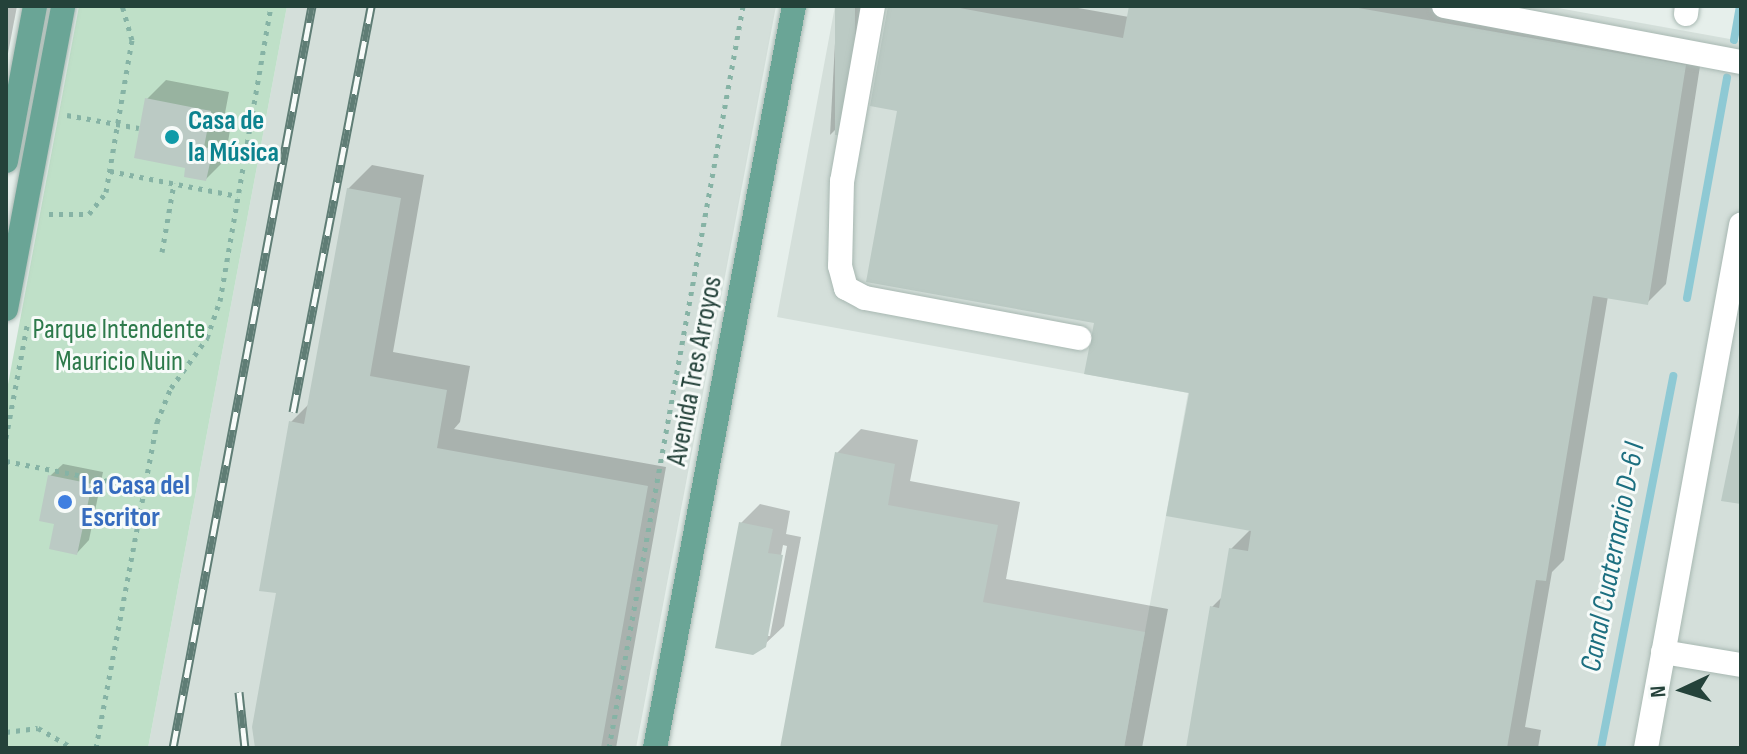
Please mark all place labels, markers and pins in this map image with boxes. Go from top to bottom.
place label: Casa de la Música [188,104,279,170]
marker: Casa de la Música [163,128,181,146]
place label: La Casa del Escritor [81,469,190,535]
marker: La Casa del Escritor [56,493,74,511]

